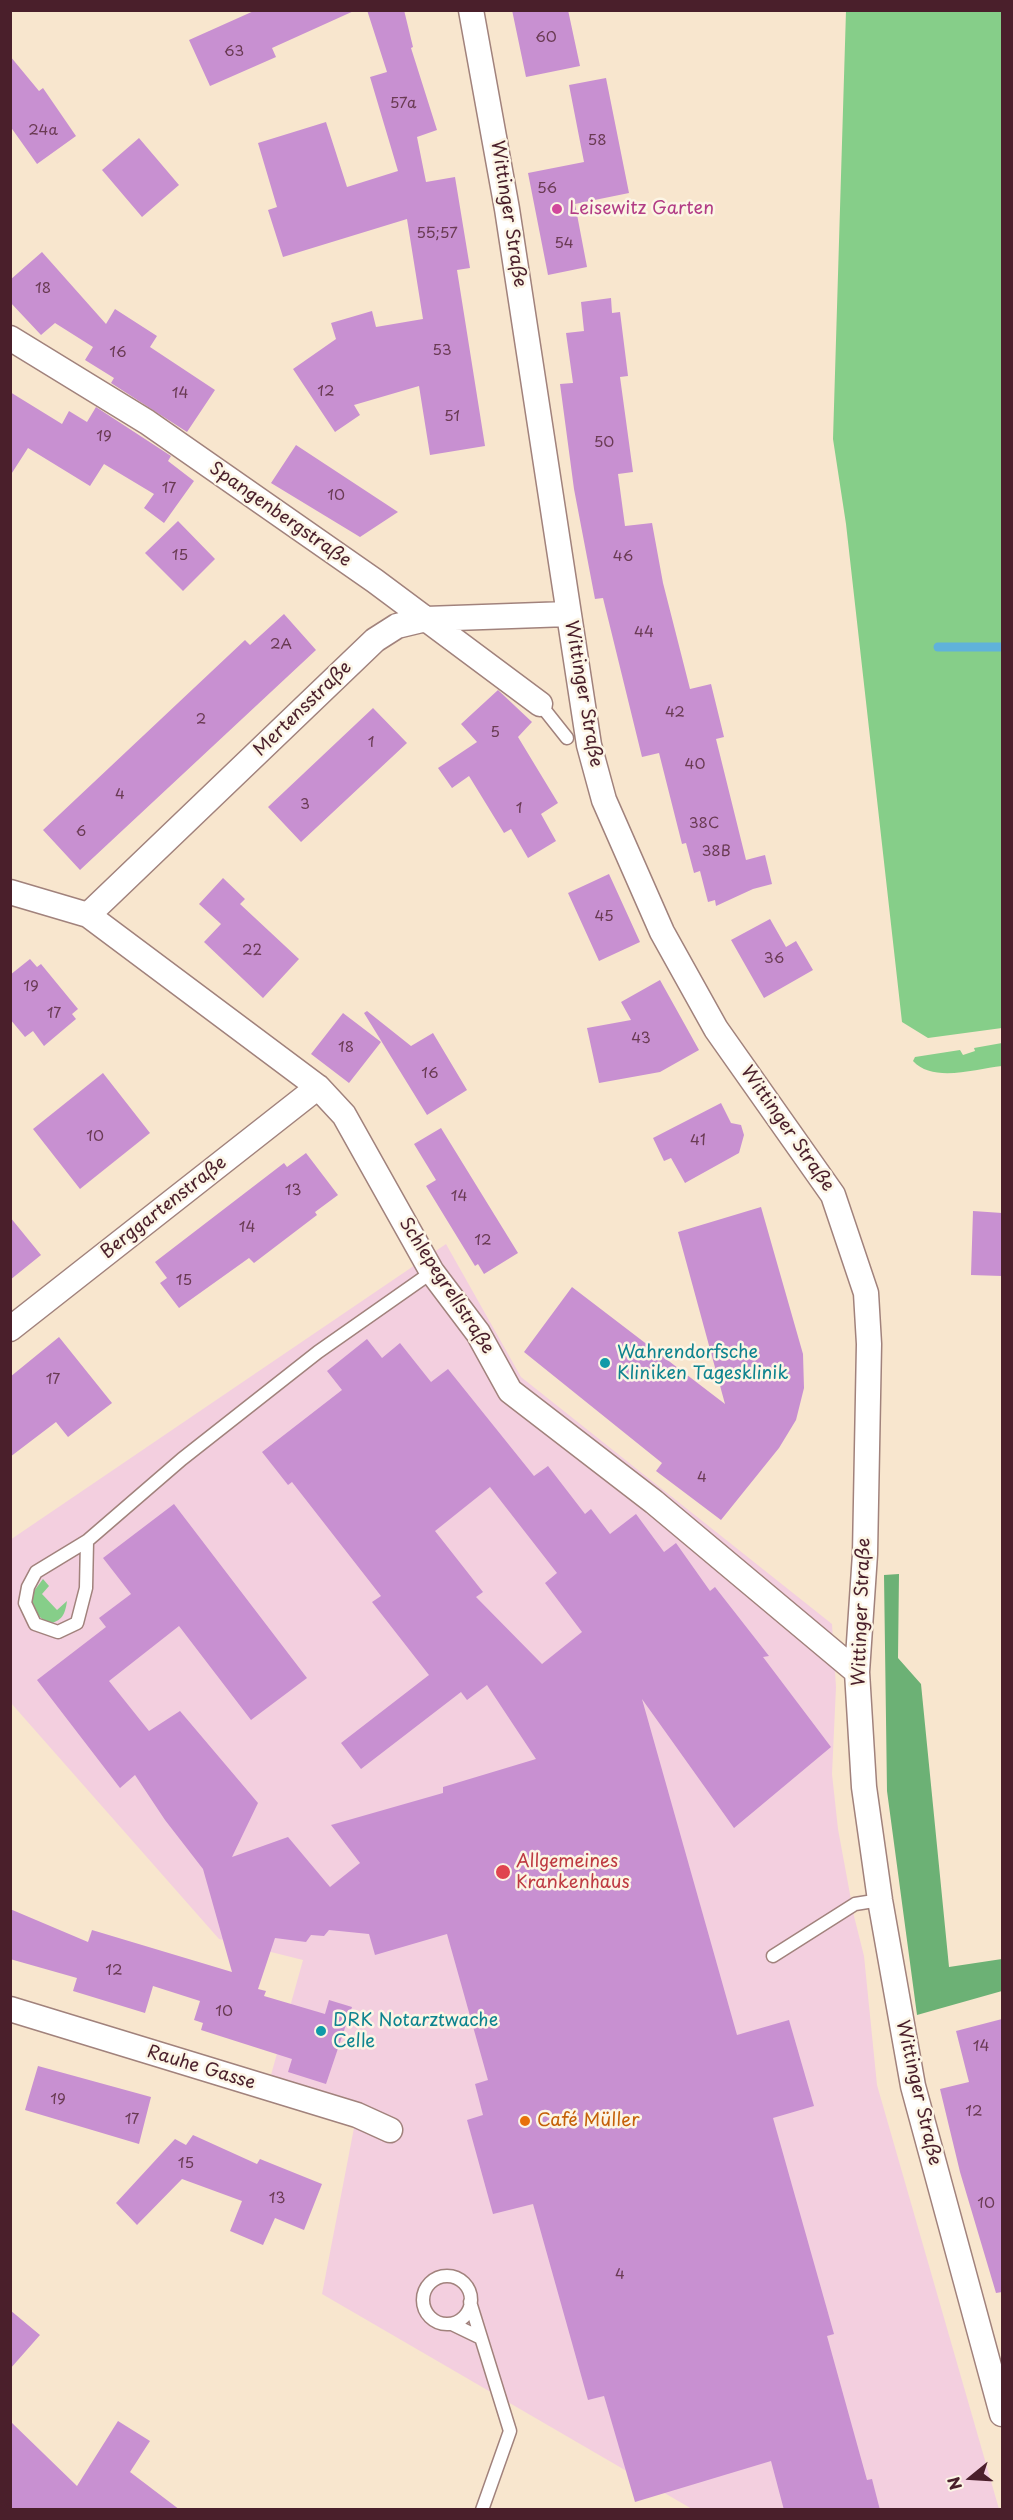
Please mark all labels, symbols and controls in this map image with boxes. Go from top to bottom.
house number: 60 [535,29,557,47]
house number: 63 [224,43,244,61]
house number: 57a [390,95,416,113]
house number: 24a [28,122,58,140]
house number: 58 [587,132,607,150]
street label: Wittinger Straße [486,139,530,289]
house number: 56 [537,180,557,198]
place label: Leisewitz Garten [569,198,714,220]
marker: Leisewitz Garten [550,202,564,216]
house number: 55;57 [416,225,458,243]
house number: 54 [554,235,574,253]
house number: 18 [35,280,51,298]
house number: 53 [432,342,452,360]
house number: 16 [109,344,127,362]
house number: 12 [317,383,335,401]
house number: 14 [172,385,188,403]
house number: 51 [444,408,460,426]
house number: 19 [96,428,112,446]
house number: 50 [594,434,614,452]
street label: Spangenbergstraße [205,458,355,572]
house number: 17 [162,480,176,498]
house number: 10 [327,487,345,505]
house number: 15 [172,547,188,565]
house number: 46 [613,548,633,566]
street label: Wittinger Straße [559,619,607,769]
house number: 44 [634,624,654,642]
house number: 2A [270,636,292,654]
street label: Mertensstraße [250,657,356,761]
house number: 42 [665,704,685,722]
house number: 2 [196,711,206,729]
house number: 5 [490,724,500,742]
house number: 1 [368,734,374,752]
house number: 40 [685,756,705,774]
house number: 4 [115,786,125,804]
house number: 3 [300,796,310,814]
house number: 1 [516,800,522,818]
house number: 38C [689,815,719,833]
house number: 6 [76,823,86,841]
house number: 38B [701,843,731,861]
house number: 45 [594,908,614,926]
house number: 22 [242,942,262,960]
house number: 36 [764,950,784,968]
house number: 19 [23,978,39,996]
house number: 17 [47,1005,61,1023]
house number: 43 [631,1030,651,1048]
house number: 18 [338,1039,354,1057]
street label: Wittinger Straße [736,1062,838,1196]
house number: 16 [421,1065,439,1083]
house number: 10 [86,1128,104,1146]
house number: 41 [690,1132,706,1150]
street label: Berggartenstraße [97,1152,231,1264]
house number: 13 [285,1182,301,1200]
house number: 14 [451,1188,467,1206]
street label: Schlepegrellstraße [394,1214,498,1358]
house number: 14 [239,1219,255,1237]
house number: 12 [474,1232,492,1250]
house number: 15 [176,1272,192,1290]
place label: Wahrendorfsche Kliniken Tagesklinik [617,1342,788,1384]
marker: Wahrendorfsche Kliniken Tagesklinik [598,1356,612,1370]
house number: 17 [46,1371,60,1389]
house number: 4 [697,1469,707,1487]
street label: Wittinger Straße [849,1537,875,1687]
place label: Allgemeines Krankenhaus [516,1851,630,1894]
marker: Allgemeines Krankenhaus [494,1863,512,1881]
house number: 12 [105,1962,123,1980]
house number: 10 [215,2003,233,2021]
place label: DRK Notarztwache Celle [333,2010,498,2052]
street label: Wittinger Straße [891,2018,945,2168]
marker: DRK Notarztwache Celle [314,2024,328,2038]
house number: 14 [973,2038,989,2056]
street label: Rauhe Gasse [144,2041,258,2095]
house number: 19 [50,2091,66,2109]
house number: 12 [965,2103,983,2121]
place label: Café Müller [537,2110,640,2132]
house number: 17 [125,2111,139,2129]
marker: Café Müller [518,2114,532,2128]
house number: 15 [178,2155,194,2173]
house number: 13 [269,2190,285,2208]
house number: 10 [977,2195,995,2213]
house number: 4 [615,2266,625,2284]
north arrow [941,2448,1001,2508]
text: N [941,2474,967,2493]

